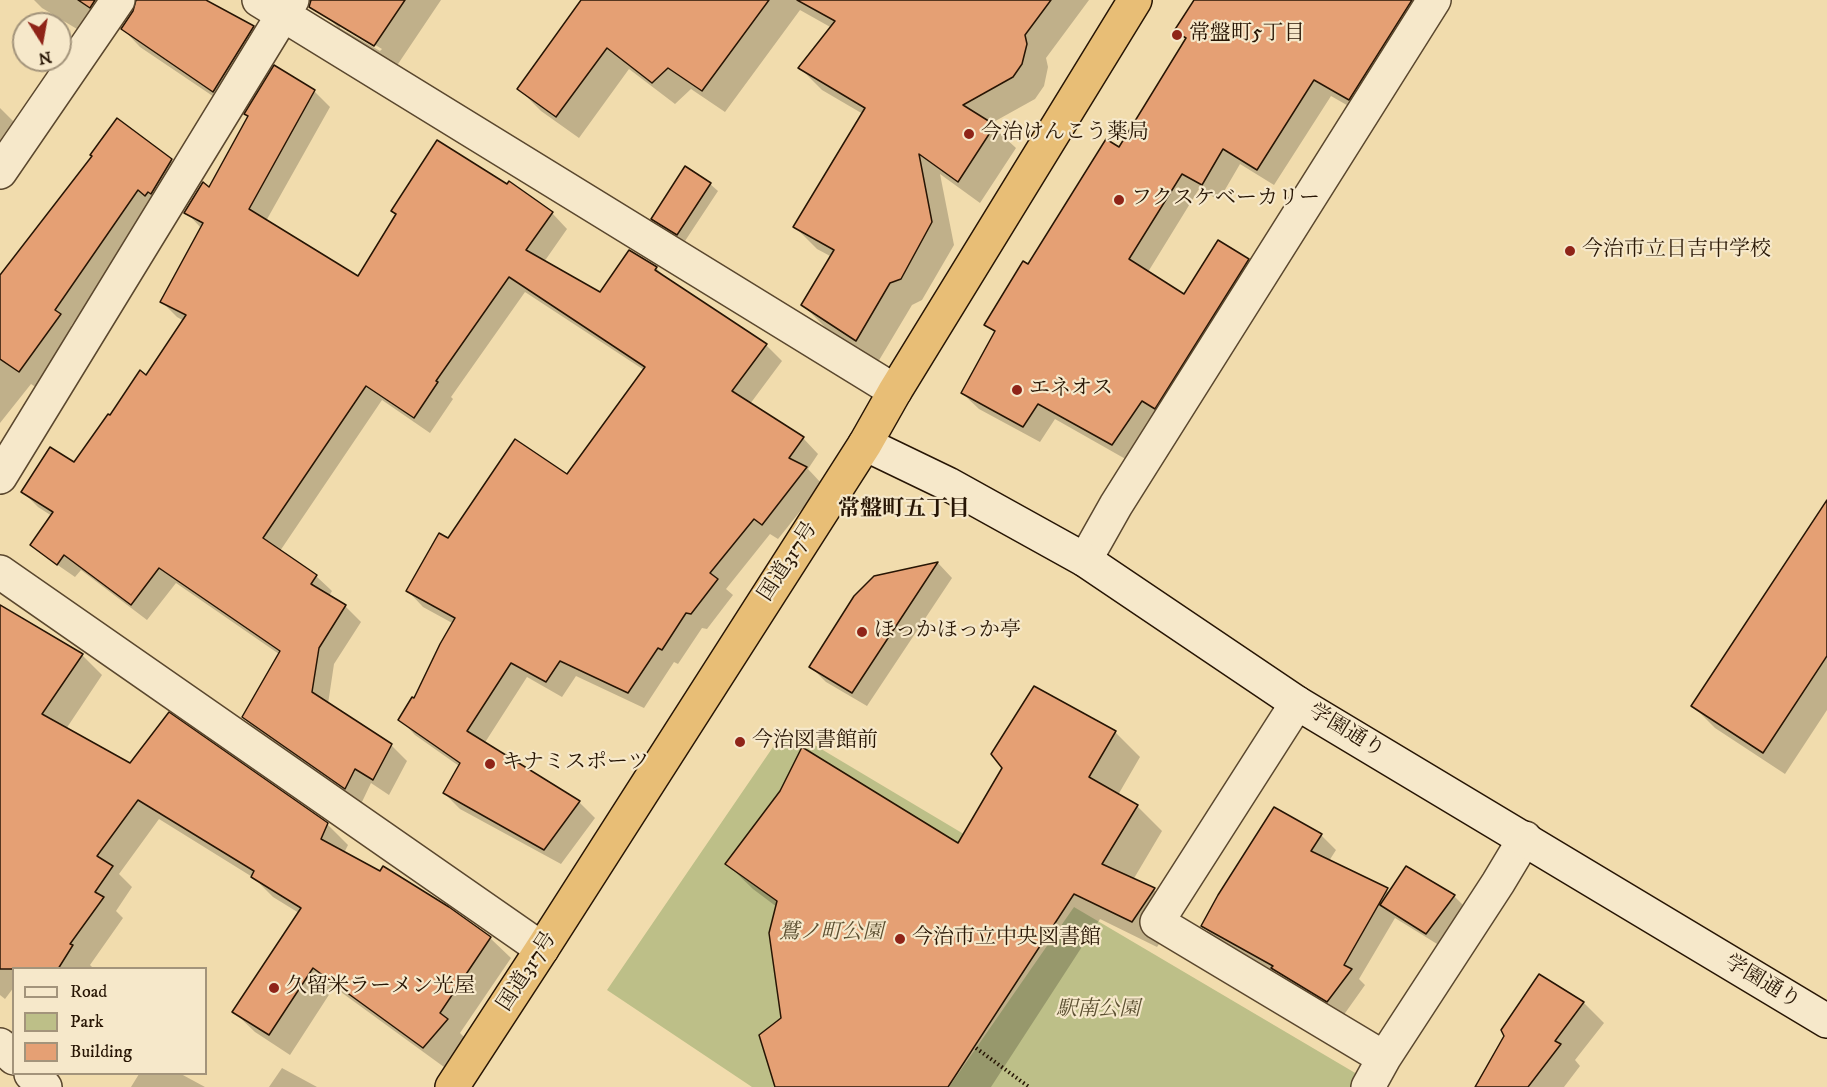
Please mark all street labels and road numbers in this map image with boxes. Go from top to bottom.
street label: 国道317号 [754,518,824,606]
street label: 学園通り [1304,700,1388,764]
street label: 国道317号 [493,928,563,1016]
street label: 学園通り [1720,951,1804,1015]

